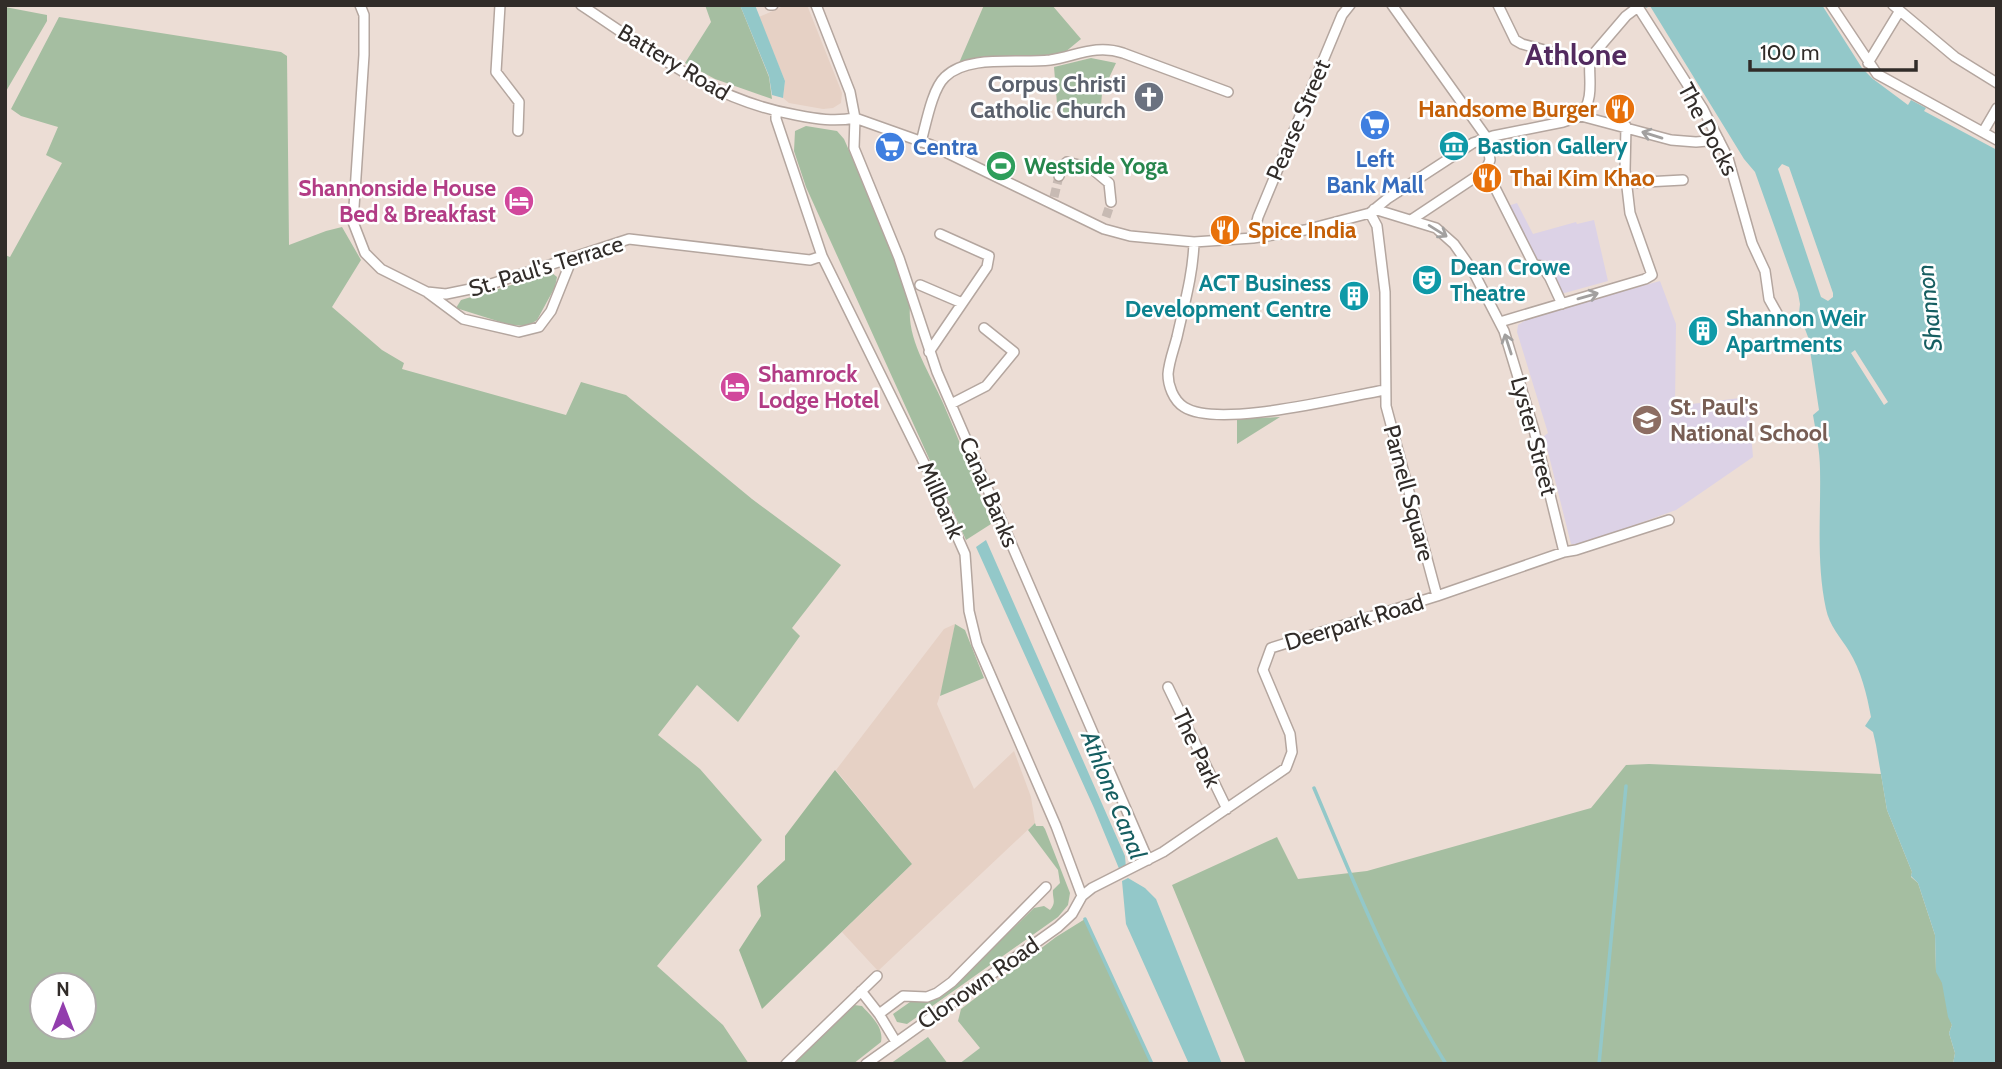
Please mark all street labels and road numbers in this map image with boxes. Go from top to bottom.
street label: Battery Road [613,18,735,106]
street label: Pearse Street [1260,55,1336,185]
street label: The Docks [1672,78,1744,180]
street label: St. Paul's Terrace [465,229,627,303]
street label: Lyster Street [1505,374,1563,499]
street label: Parnell Square [1377,422,1441,564]
street label: Canal Banks [953,433,1025,551]
street label: Millbank [912,457,971,543]
street label: Deerpark Road [1281,588,1427,656]
street label: The Park [1167,704,1228,792]
street label: Clonown Road [912,931,1044,1035]

